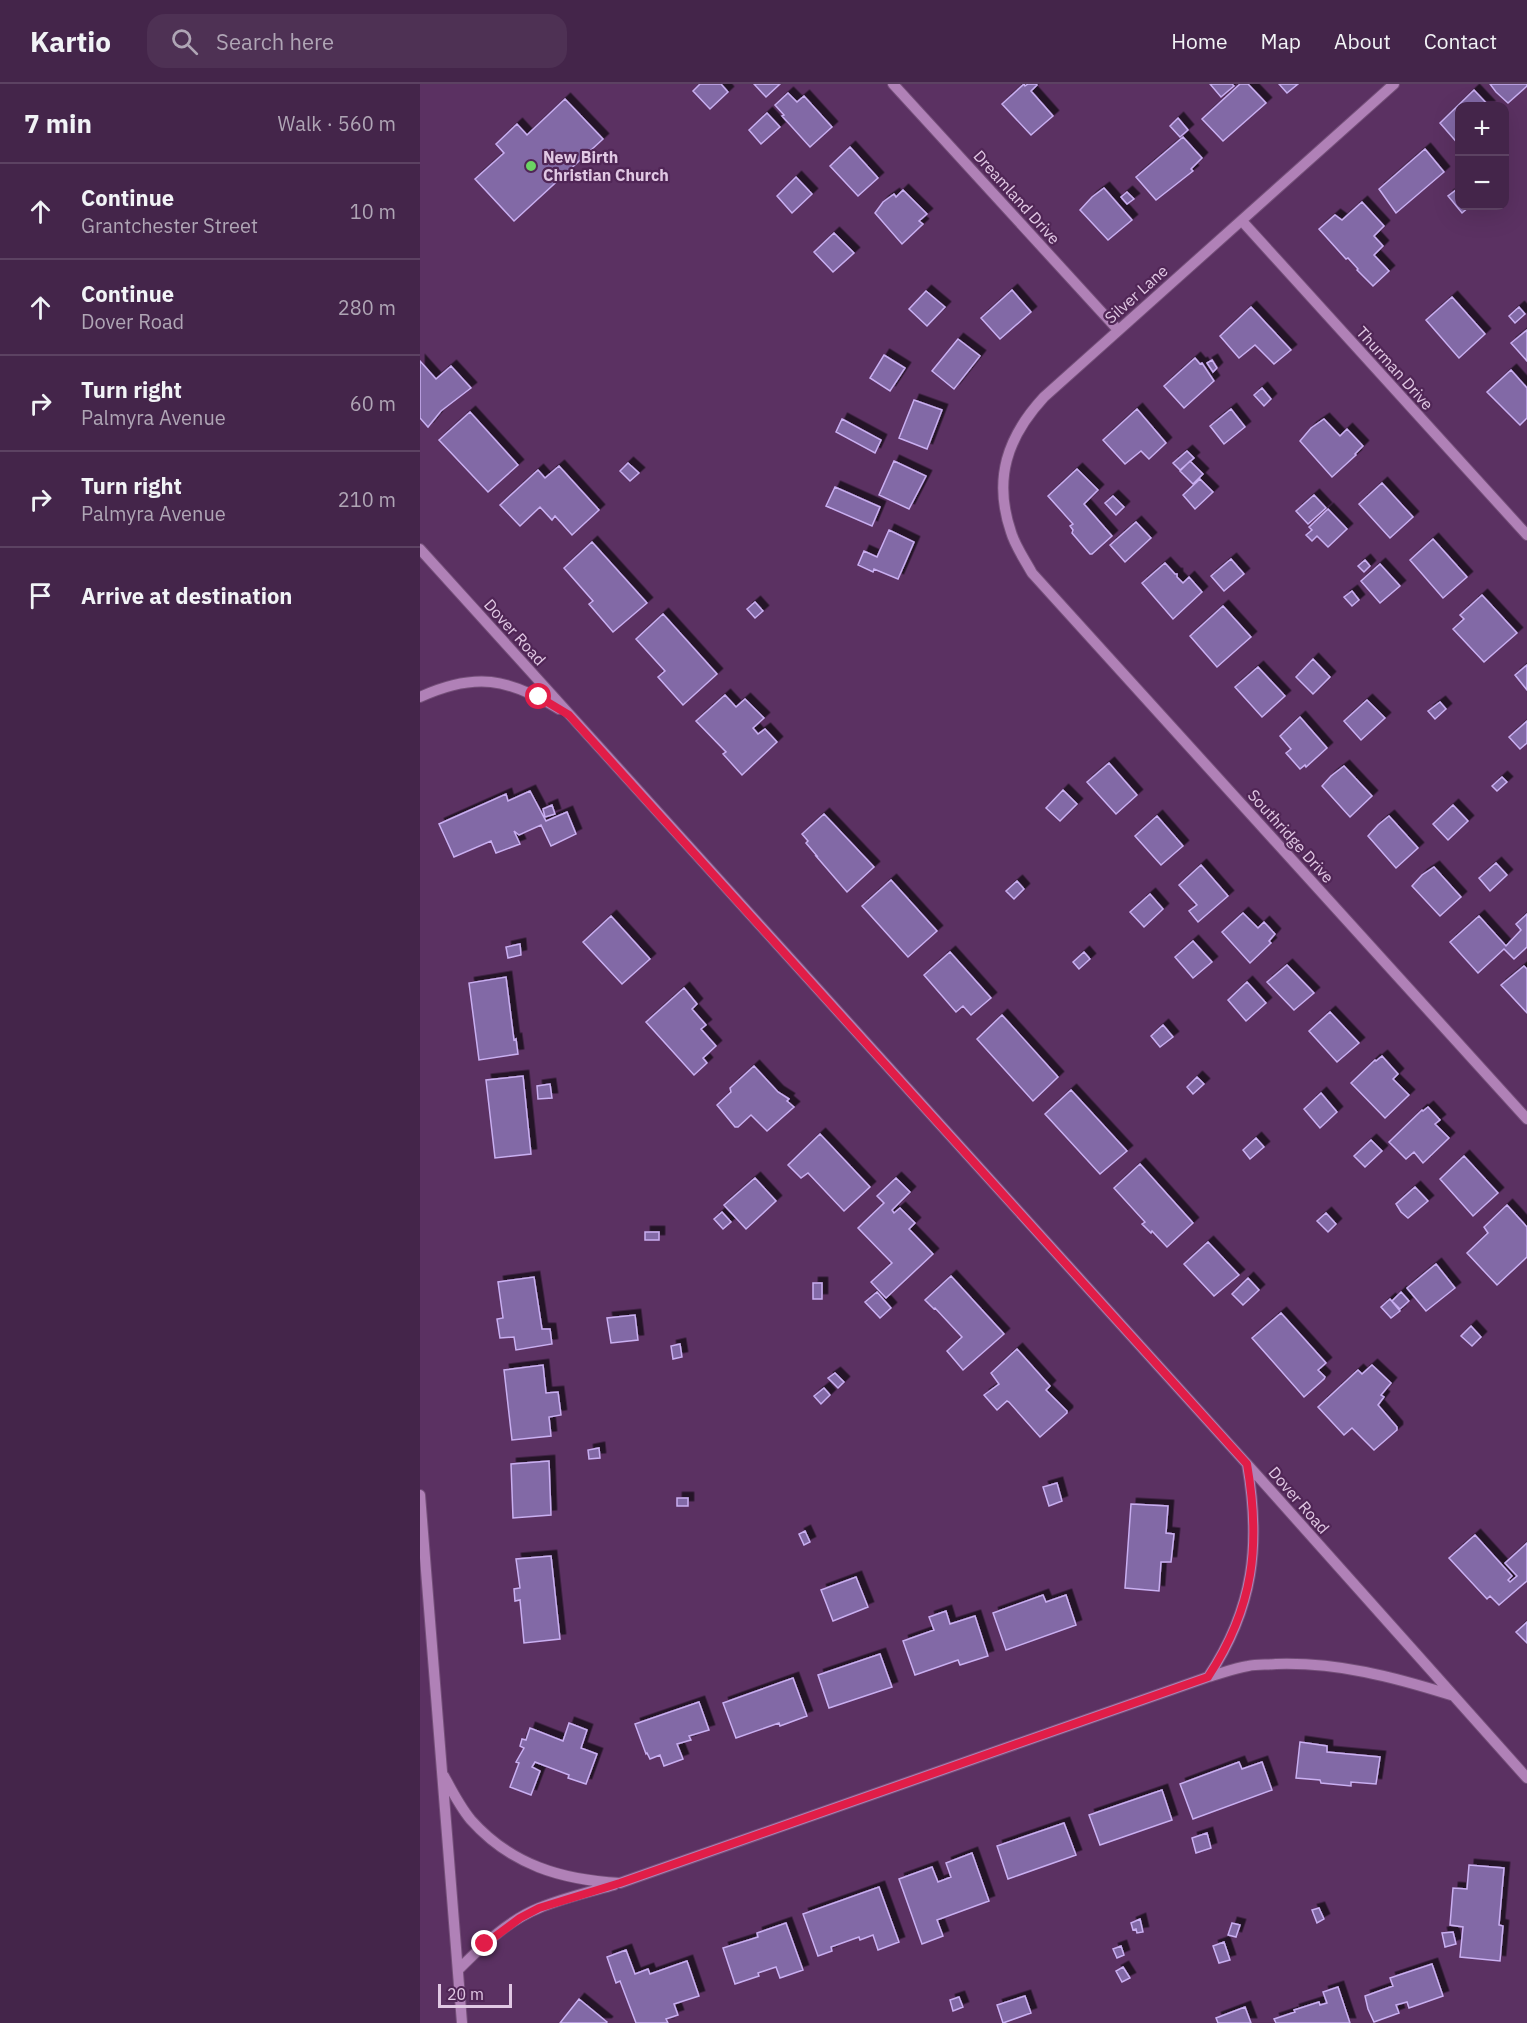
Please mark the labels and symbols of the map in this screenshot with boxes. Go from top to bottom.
street label: Dreamland Drive [969,146,1065,248]
place label: New Birth Christian Church [543,147,669,185]
marker: New Birth Christian Church [524,159,538,173]
street label: Silver Lane [1100,260,1172,328]
street label: Thurman Drive [1352,322,1438,414]
street label: Dover Road [480,595,550,669]
route start [525,683,551,709]
street label: Southridge Drive [1244,785,1338,887]
street label: Dover Road [1264,1462,1334,1538]
route end [471,1930,497,1956]
scale bar [438,1981,512,2008]

